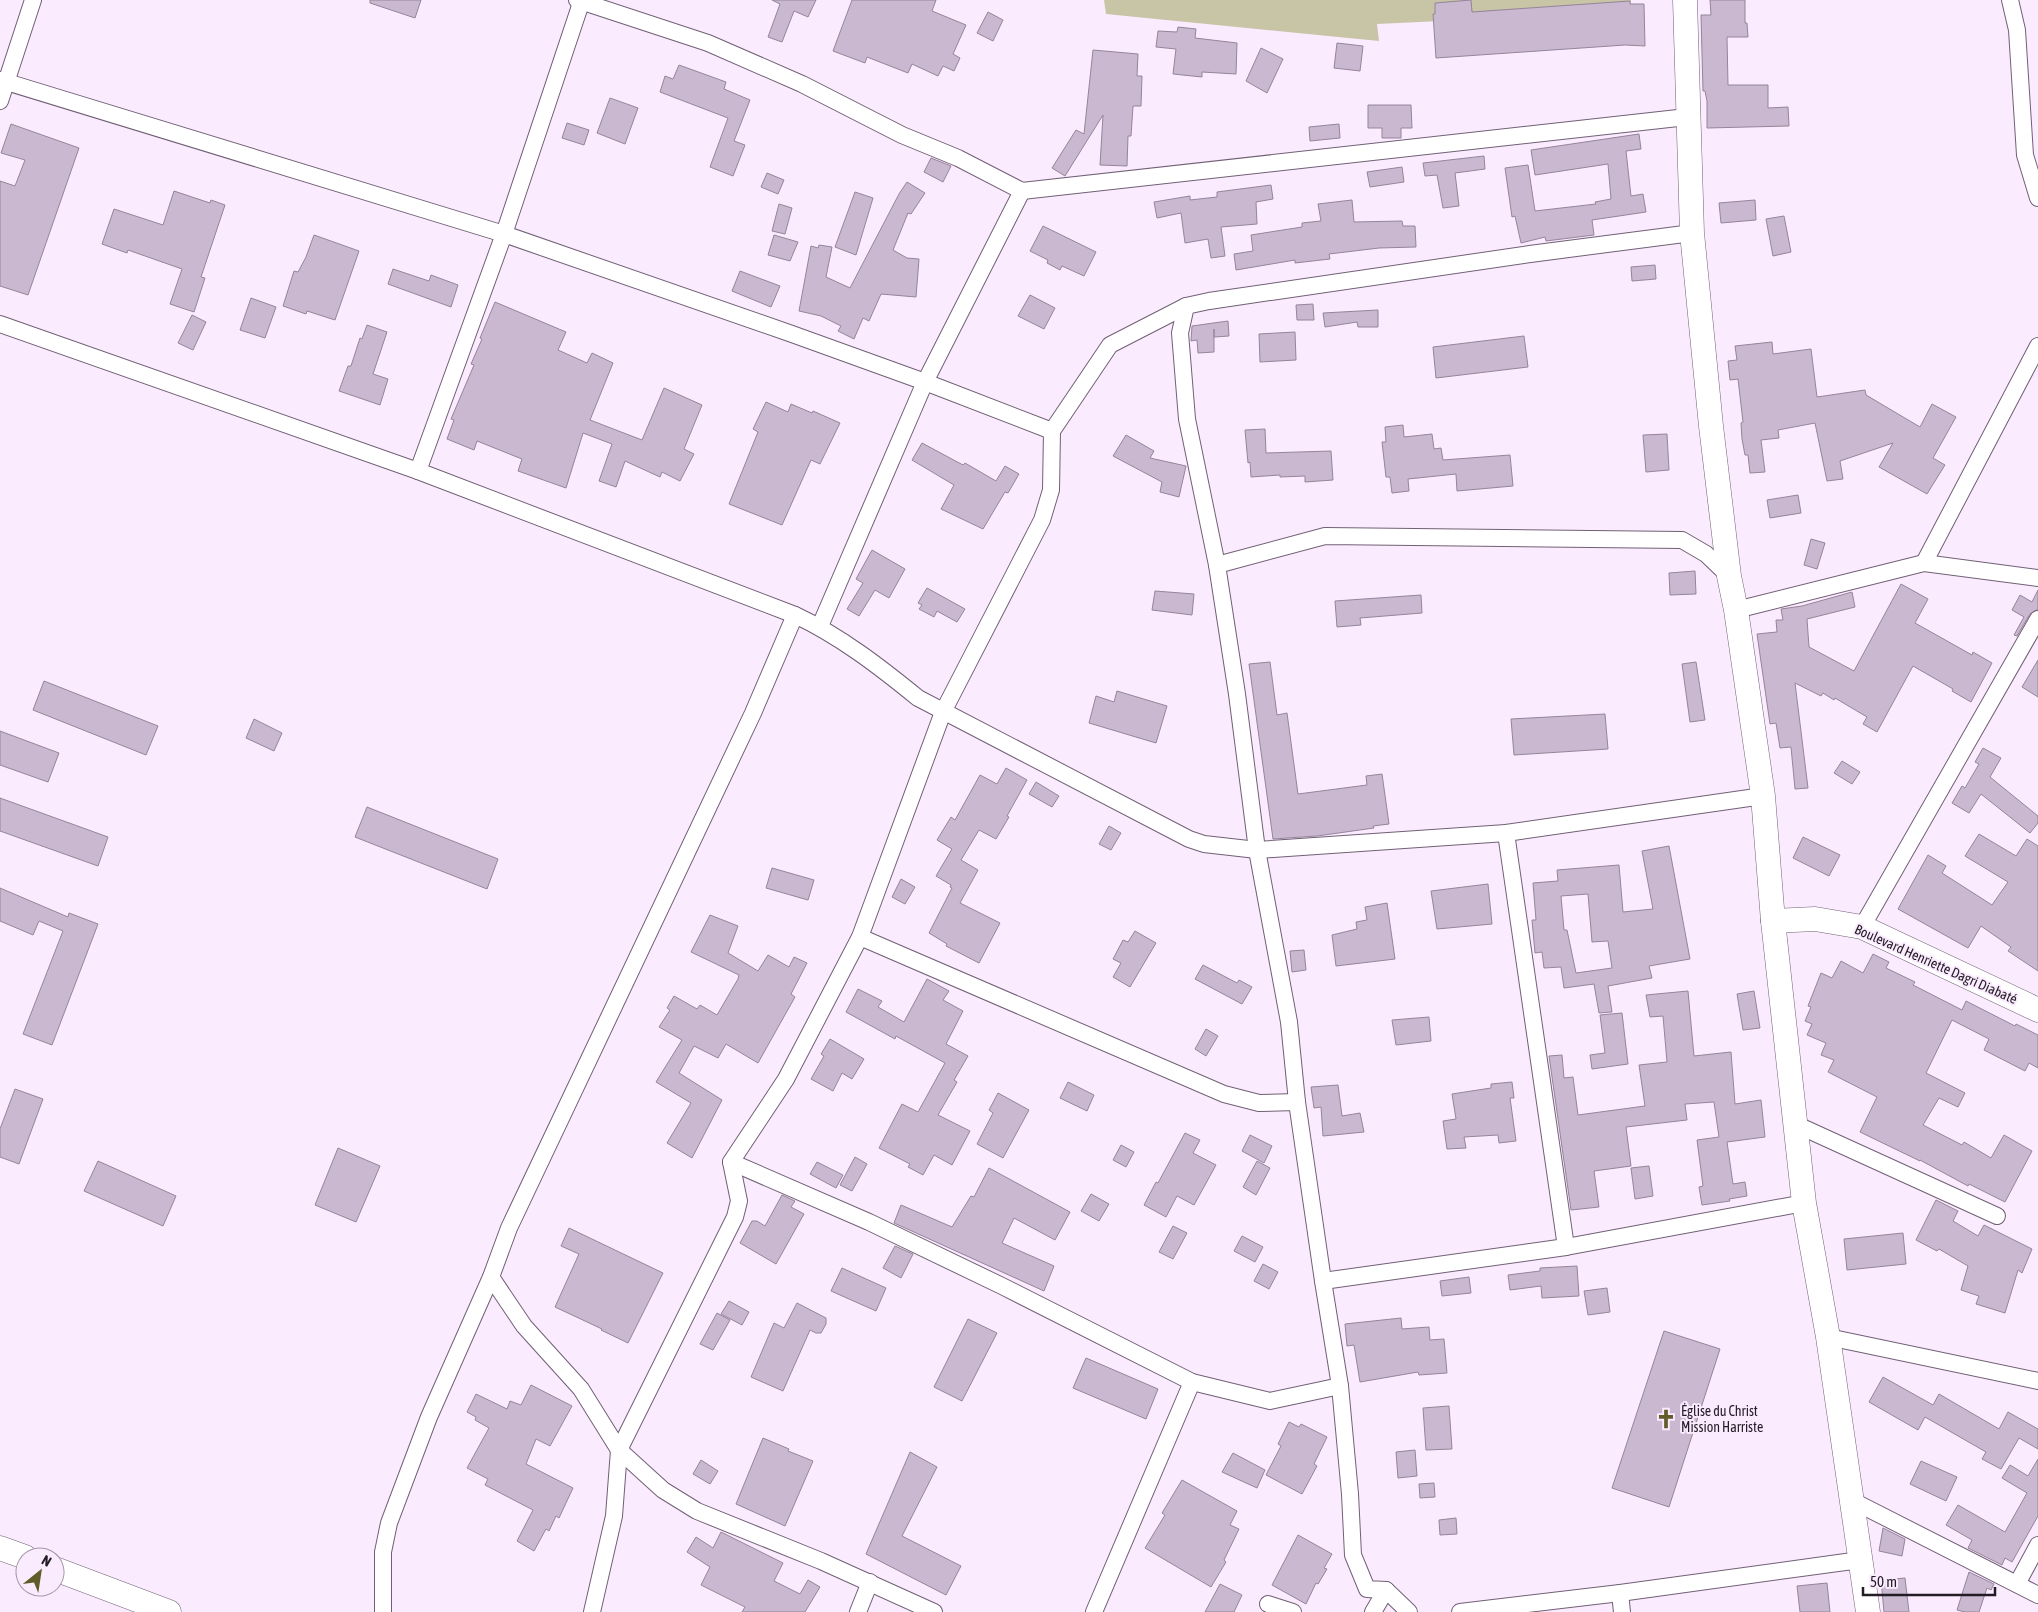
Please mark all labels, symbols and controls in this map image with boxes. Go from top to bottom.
street label: Boulevard Henriette Dagri Diabaté [1852,921,2020,1007]
place label: Église du Christ Mission Harriste [1681,1403,1763,1435]
church icon: Église du Christ Mission Harriste [1655,1408,1677,1430]
north arrow [15,1547,65,1597]
text: N [39,1552,54,1570]
scale bar [1863,1564,1996,1596]
text: 50 m [1870,1573,1897,1590]

